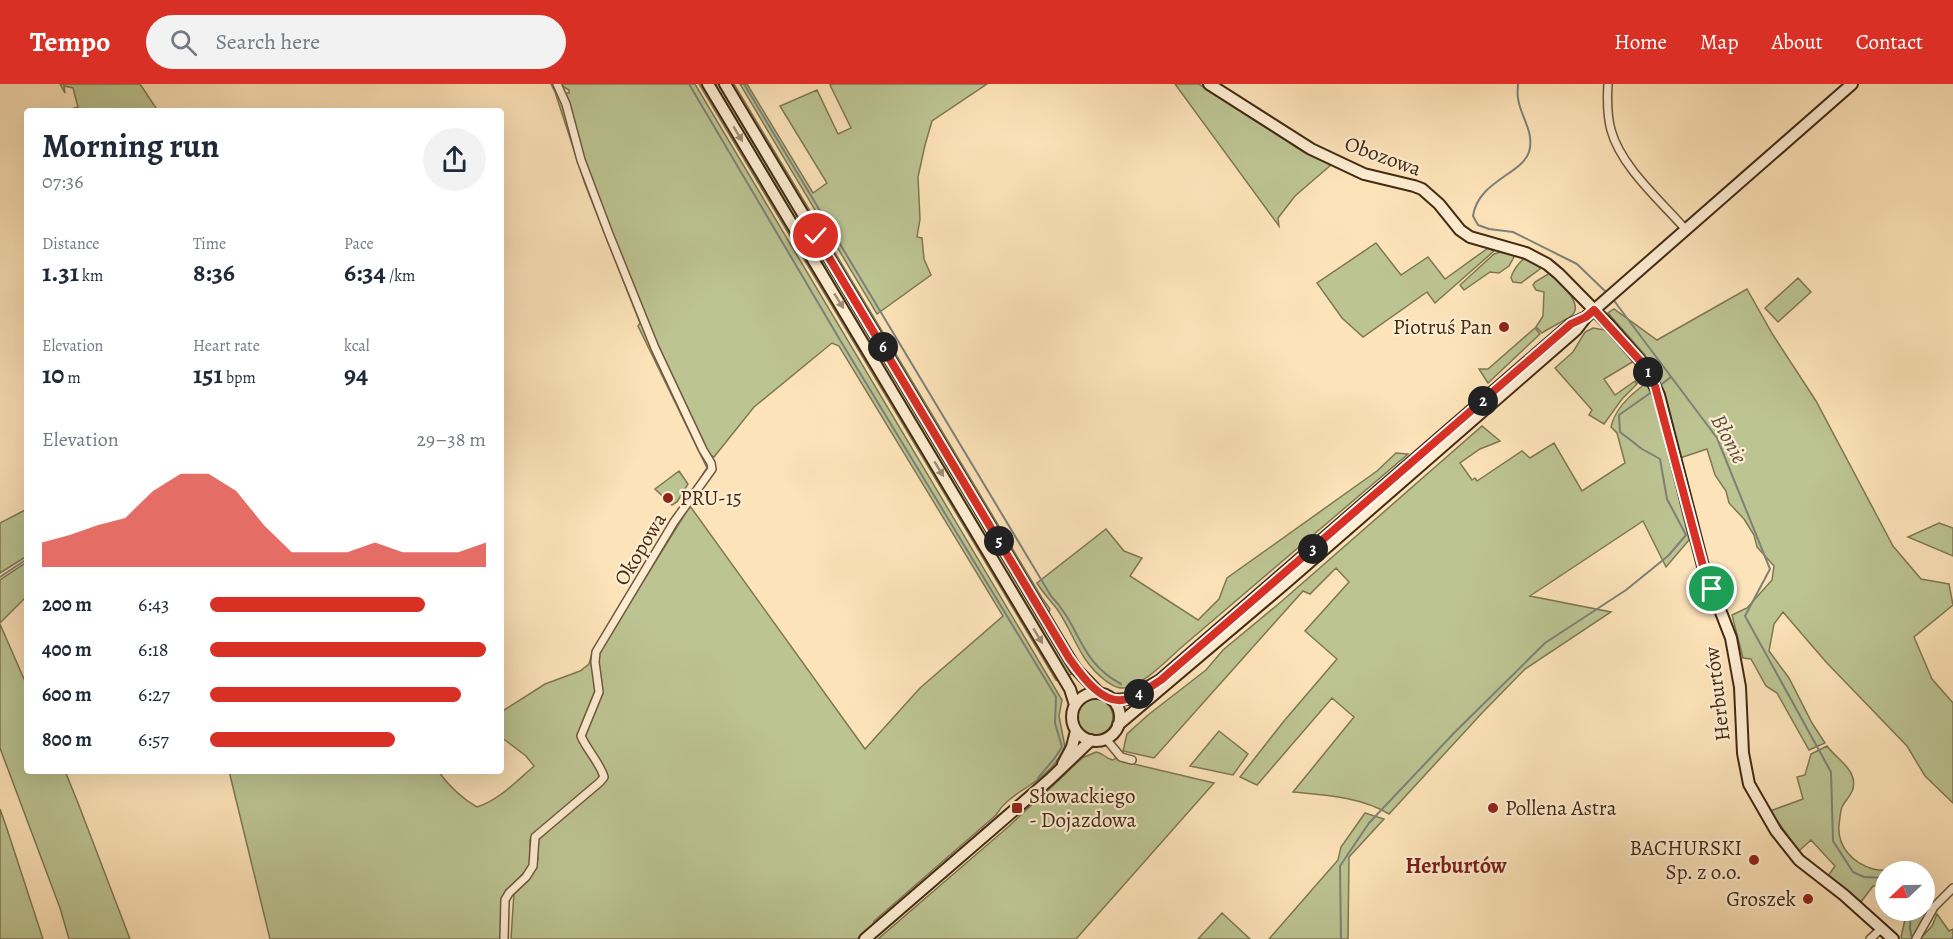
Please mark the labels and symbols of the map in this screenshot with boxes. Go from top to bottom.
one-way arrow [733,126,744,142]
street label: Obozowa [1341,129,1425,183]
pin [790,210,841,261]
one-way arrow [834,293,845,309]
place label: Piotruś Pan [1393,313,1492,341]
marker: Piotruś Pan [1497,320,1511,334]
pin: 6 [868,332,898,362]
pin: 1 [1633,357,1663,387]
pin: 2 [1468,386,1498,416]
water label: Błonie [1704,409,1755,469]
one-way arrow [934,461,944,478]
place label: PRU-15 [680,484,742,512]
marker: PRU-15 [661,491,675,505]
street label: Okopowa [607,507,673,591]
pin: 5 [984,526,1014,556]
pin: 3 [1298,534,1328,564]
pin [1686,563,1737,614]
one-way arrow [1033,628,1044,644]
street label: Herburtów [1697,645,1737,743]
pin: 4 [1124,679,1154,709]
place label: Słowackiego - Dojazdowa [1029,782,1137,834]
place label: Pollena Astra [1505,794,1617,822]
marker: Słowackiego - Dojazdowa [1010,801,1024,815]
marker: Pollena Astra [1486,801,1500,815]
place label: BACHURSKI Sp. z o.o. [1629,834,1742,886]
district label: Herburtów [1405,851,1508,881]
marker: BACHURSKI Sp. z o.o. [1747,853,1761,867]
north arrow [1875,861,1935,921]
place label: Groszek [1726,885,1797,913]
marker: Groszek [1801,892,1815,906]

